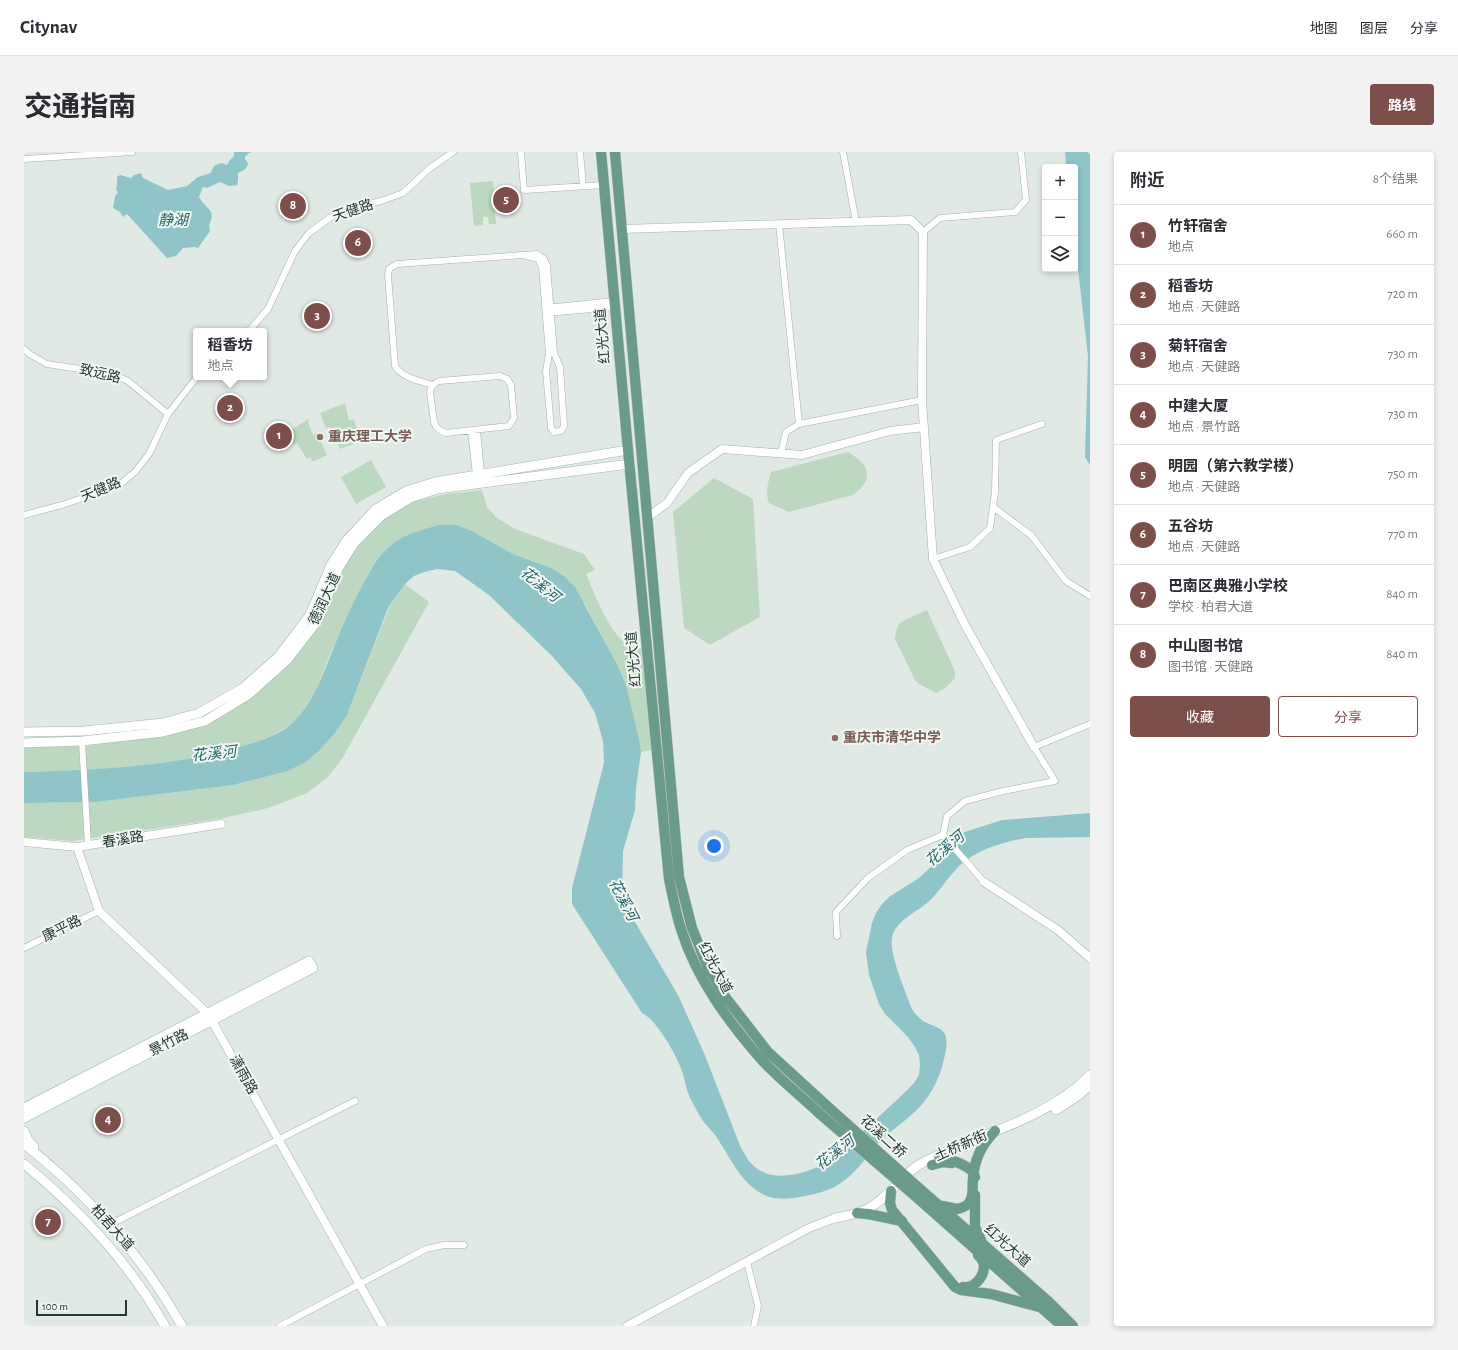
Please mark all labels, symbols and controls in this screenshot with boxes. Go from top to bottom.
text: Citynav [20,18,77,37]
text: 地图 [1310,22,1338,36]
text: 图层 [1360,22,1388,36]
text: 分享 [1410,22,1438,36]
button: 路线 [1370,84,1434,125]
text: 交通指南 [24,94,136,122]
map controls [1042,164,1078,272]
button: + [1042,164,1078,200]
text: 附近 [1130,172,1164,189]
text: 8个结果 [1373,173,1418,186]
pin: 5 [493,185,519,215]
pin: 8 [280,191,306,221]
street label: 天健路 [330,196,375,224]
button: − [1042,200,1078,236]
water label: 静湖 [158,212,190,228]
text: 竹轩宿舍 [1168,219,1228,234]
pin: 6 [345,228,371,258]
text: 1 [1141,228,1145,241]
text: 660 m [1386,228,1418,241]
button: layers [1042,236,1078,272]
text: 地点 [1168,241,1194,254]
text: 稻香坊 [1168,279,1213,294]
text: 2 [1140,288,1146,301]
text: 720 m [1387,288,1418,301]
pin: 3 [304,301,330,331]
text: 地点 · 天健路 [1168,301,1240,314]
street label: 红光大道 [593,307,612,365]
popup [193,328,267,380]
text: 稻香坊 [207,338,253,353]
text: 菊轩宿舍 [1168,339,1228,354]
text: 3 [1140,348,1146,361]
text: 730 m [1388,348,1418,361]
text: 地点 [207,360,234,373]
street label: 致远路 [78,361,122,386]
text: 地点 · 天健路 [1168,361,1240,374]
pin: 2 [217,393,243,423]
text: 中建大厦 [1168,399,1228,414]
text: 4 [1140,408,1146,421]
text: 730 m [1388,408,1418,421]
pin: 1 [266,421,292,451]
text: 地点 · 景竹路 [1168,421,1240,434]
place label: 重庆理工大学 [328,429,412,444]
marker: 重庆理工大学 [315,432,325,442]
text: 明园（第六教学楼） [1168,459,1303,474]
text: 5 [1140,468,1146,481]
text: 750 m [1388,468,1418,481]
street label: 天健路 [78,474,123,505]
text: 地点 · 天健路 [1168,481,1240,494]
text: 五谷坊 [1168,519,1213,534]
text: 6 [1140,528,1146,541]
text: 770 m [1388,528,1418,541]
text: 地点 · 天健路 [1168,541,1240,554]
water label: 花溪河 [518,564,565,607]
street label: 德润大道 [305,570,343,627]
text: 巴南区典雅小学校 [1168,579,1288,594]
text: 7 [1140,588,1146,601]
text: 840 m [1386,588,1418,601]
text: 学校 · 柏君大道 [1168,601,1253,614]
street label: 红光大道 [624,630,643,688]
text: 中山图书馆 [1168,639,1243,654]
text: 8 [1140,648,1146,661]
text: 840 m [1386,648,1418,661]
text: 图书馆 · 天健路 [1168,661,1253,674]
button: 收藏 [1130,696,1270,737]
button: 分享 [1278,696,1418,737]
place label: 重庆市清华中学 [843,729,941,745]
marker: 重庆市清华中学 [830,733,840,743]
water label: 花溪河 [191,743,240,764]
water label: 花溪河 [922,826,969,869]
street label: 春溪路 [101,829,145,850]
your location [704,836,724,856]
water label: 花溪河 [606,876,642,926]
street label: 康平路 [40,913,84,944]
street label: 红光大道 [696,940,735,996]
street label: 景竹路 [147,1026,191,1059]
street label: 潇雨路 [227,1053,260,1097]
pin: 4 [95,1105,121,1135]
street label: 花溪二桥 [858,1112,909,1161]
street label: 土桥新街 [932,1127,989,1164]
water label: 花溪河 [812,1131,860,1173]
street label: 柏君大道 [88,1202,137,1253]
pin: 7 [35,1207,61,1237]
street label: 红光大道 [982,1221,1033,1270]
scale bar [36,1298,127,1317]
text: 100 m [42,1301,68,1312]

